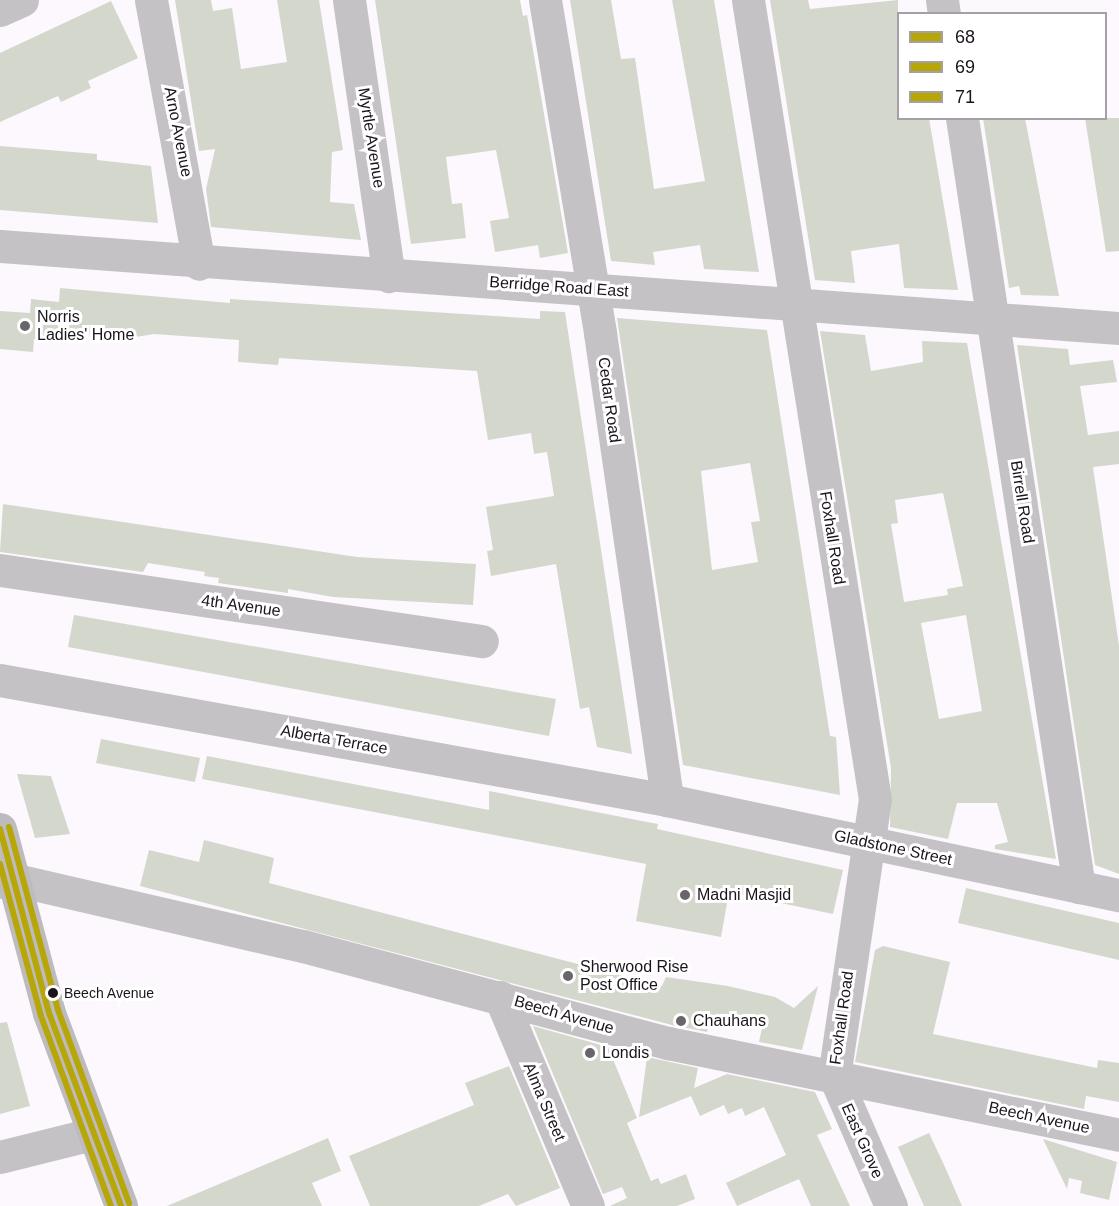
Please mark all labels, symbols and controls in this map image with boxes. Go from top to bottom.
legend [897,12,1107,120]
text: 68 [955,27,975,47]
text: 69 [955,57,975,77]
street label: Arno Avenue [160,85,196,179]
street label: Myrtle Avenue [354,86,388,190]
text: 71 [955,87,975,107]
street label: Berridge Road East [489,273,629,301]
place label: Norris Ladies' Home [37,307,134,345]
marker: Norris Ladies' Home [18,319,32,333]
street label: Cedar Road [593,356,625,444]
street label: Birrell Road [1006,459,1038,545]
street label: Foxhall Road [815,490,849,586]
street label: 4th Avenue [200,591,282,621]
street label: Alberta Terrace [279,721,389,759]
street label: Gladstone Street [832,826,954,870]
place label: Madni Masjid [697,885,791,905]
marker: Madni Masjid [678,888,692,902]
place label: Sherwood Rise Post Office [580,957,688,995]
marker: Sherwood Rise Post Office [561,969,575,983]
street label: Foxhall Road [826,970,858,1066]
place label: Beech Avenue [64,985,155,1001]
marker: Beech Avenue [47,987,59,999]
street label: Beech Avenue [511,991,617,1039]
place label: Chauhans [693,1011,766,1031]
marker: Chauhans [674,1014,688,1028]
place label: Londis [602,1043,649,1063]
marker: Londis [583,1046,597,1060]
street label: Alma Street [519,1060,569,1144]
street label: Beech Avenue [986,1098,1092,1138]
street label: East Grove [837,1101,887,1181]

